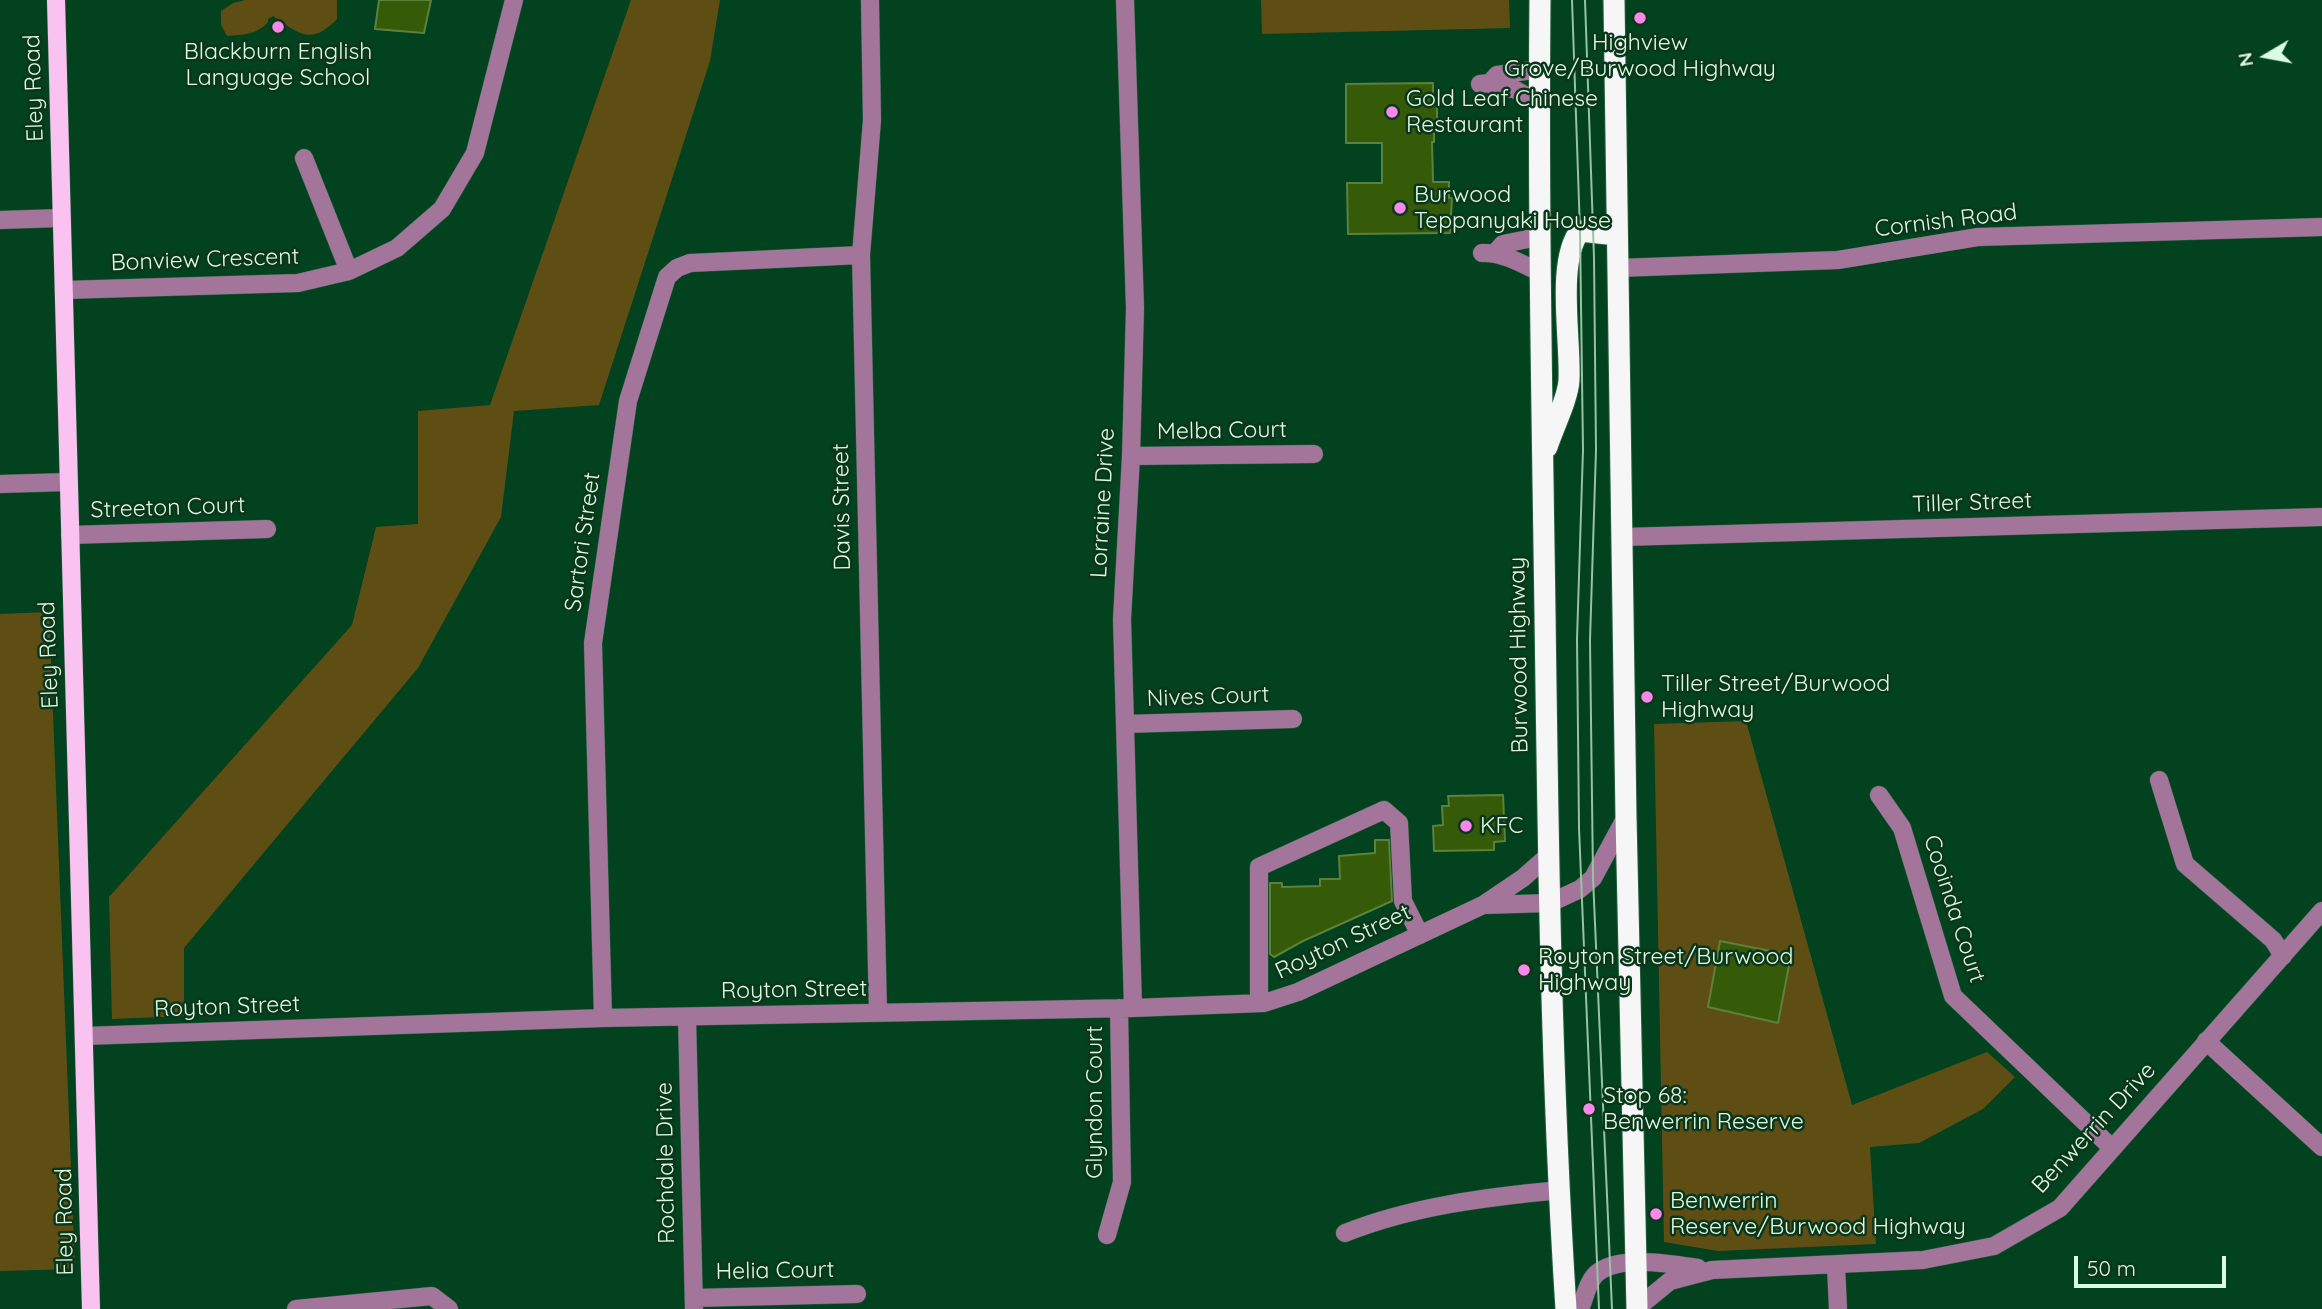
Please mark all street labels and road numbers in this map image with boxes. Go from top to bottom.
street label: Eley Road [18,34,50,142]
street label: Cornish Road [1873,199,2019,243]
street label: Bonview Crescent [110,243,300,277]
street label: Melba Court [1157,416,1287,446]
street label: Lorraine Drive [1085,427,1121,579]
street label: Davis Street [827,443,857,571]
street label: Sartori Street [560,471,606,613]
street label: Tiller Street [1911,487,2033,519]
street label: Streeton Court [90,492,246,524]
street label: Burwood Highway [1503,556,1535,754]
street label: Eley Road [33,601,65,709]
street label: Nives Court [1146,681,1270,713]
street label: Cooinda Court [1917,832,1991,986]
street label: Royton Street [1271,899,1415,985]
street label: Royton Street [721,975,867,1005]
street label: Royton Street [153,991,301,1023]
street label: Glyndon Court [1081,1025,1109,1179]
street label: Benwerrin Drive [2026,1057,2162,1199]
street label: Rochdale Drive [651,1082,681,1244]
street label: Eley Road [50,1168,80,1276]
street label: Helia Court [715,1256,835,1286]

